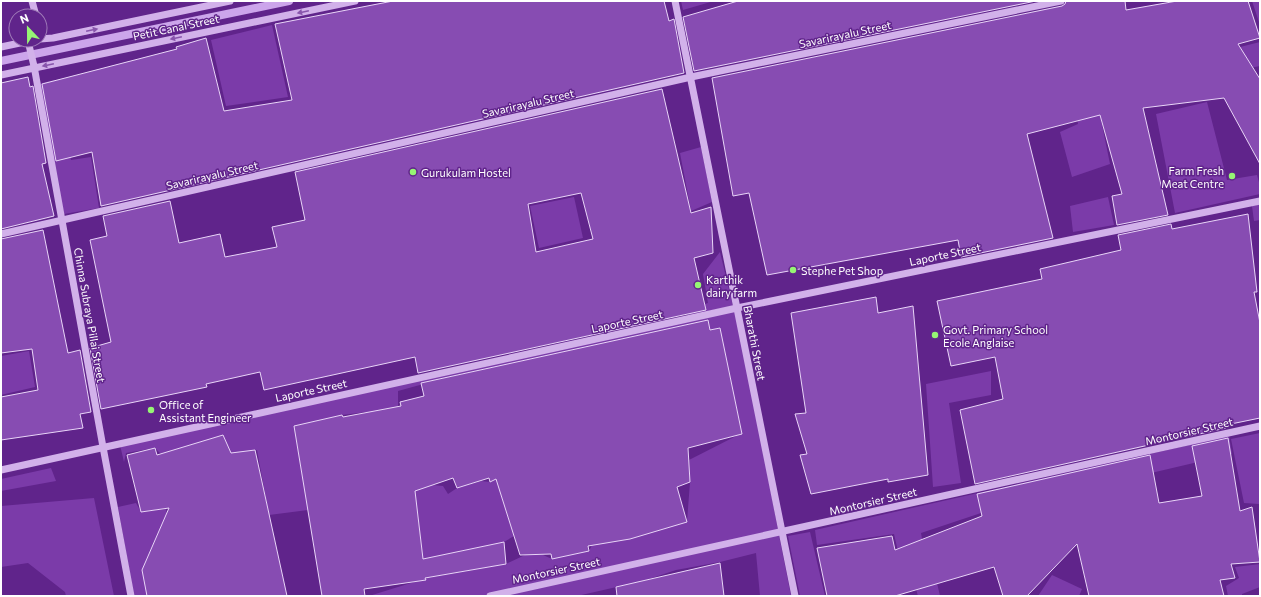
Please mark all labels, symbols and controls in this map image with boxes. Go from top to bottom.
north arrow [8,8,48,48]
one-way arrow [297,9,309,15]
text: N [18,11,30,26]
street label: Petit Canal Street [132,11,221,42]
street label: Savarirayalu Street [798,18,893,50]
one-way arrow [86,26,98,32]
one-way arrow [170,36,182,42]
one-way arrow [42,62,55,68]
street label: Savarirayalu Street [481,86,576,120]
street label: Savarirayalu Street [165,158,260,192]
place label: Farm Fresh Meat Centre [1161,164,1224,190]
place label: Gurukulam Hostel [421,166,511,179]
marker: Gurukulam Hostel [408,167,418,177]
marker: Farm Fresh Meat Centre [1227,171,1237,181]
street label: Laporte Street [908,240,983,268]
street label: Chinna Subraya Pillai Street [72,247,108,384]
place label: Stephe Pet Shop [801,264,883,277]
marker: Stephe Pet Shop [788,265,798,275]
place label: Karthik dairy farm [706,273,757,299]
marker: Karthik dairy farm [693,280,703,290]
street label: Bharathi Street [741,304,769,382]
street label: Laporte Street [590,307,665,335]
place label: Govt. Primary School Ecole Anglaise [943,323,1048,349]
marker: Govt. Primary School Ecole Anglaise [930,330,940,340]
street label: Laporte Street [274,376,349,404]
place label: Office of Assistant Engineer [159,398,252,424]
marker: Office of Assistant Engineer [146,405,156,415]
street label: Montorsier Street [1144,414,1235,447]
street label: Montorsier Street [828,484,919,517]
street label: Montorsier Street [511,554,602,586]

